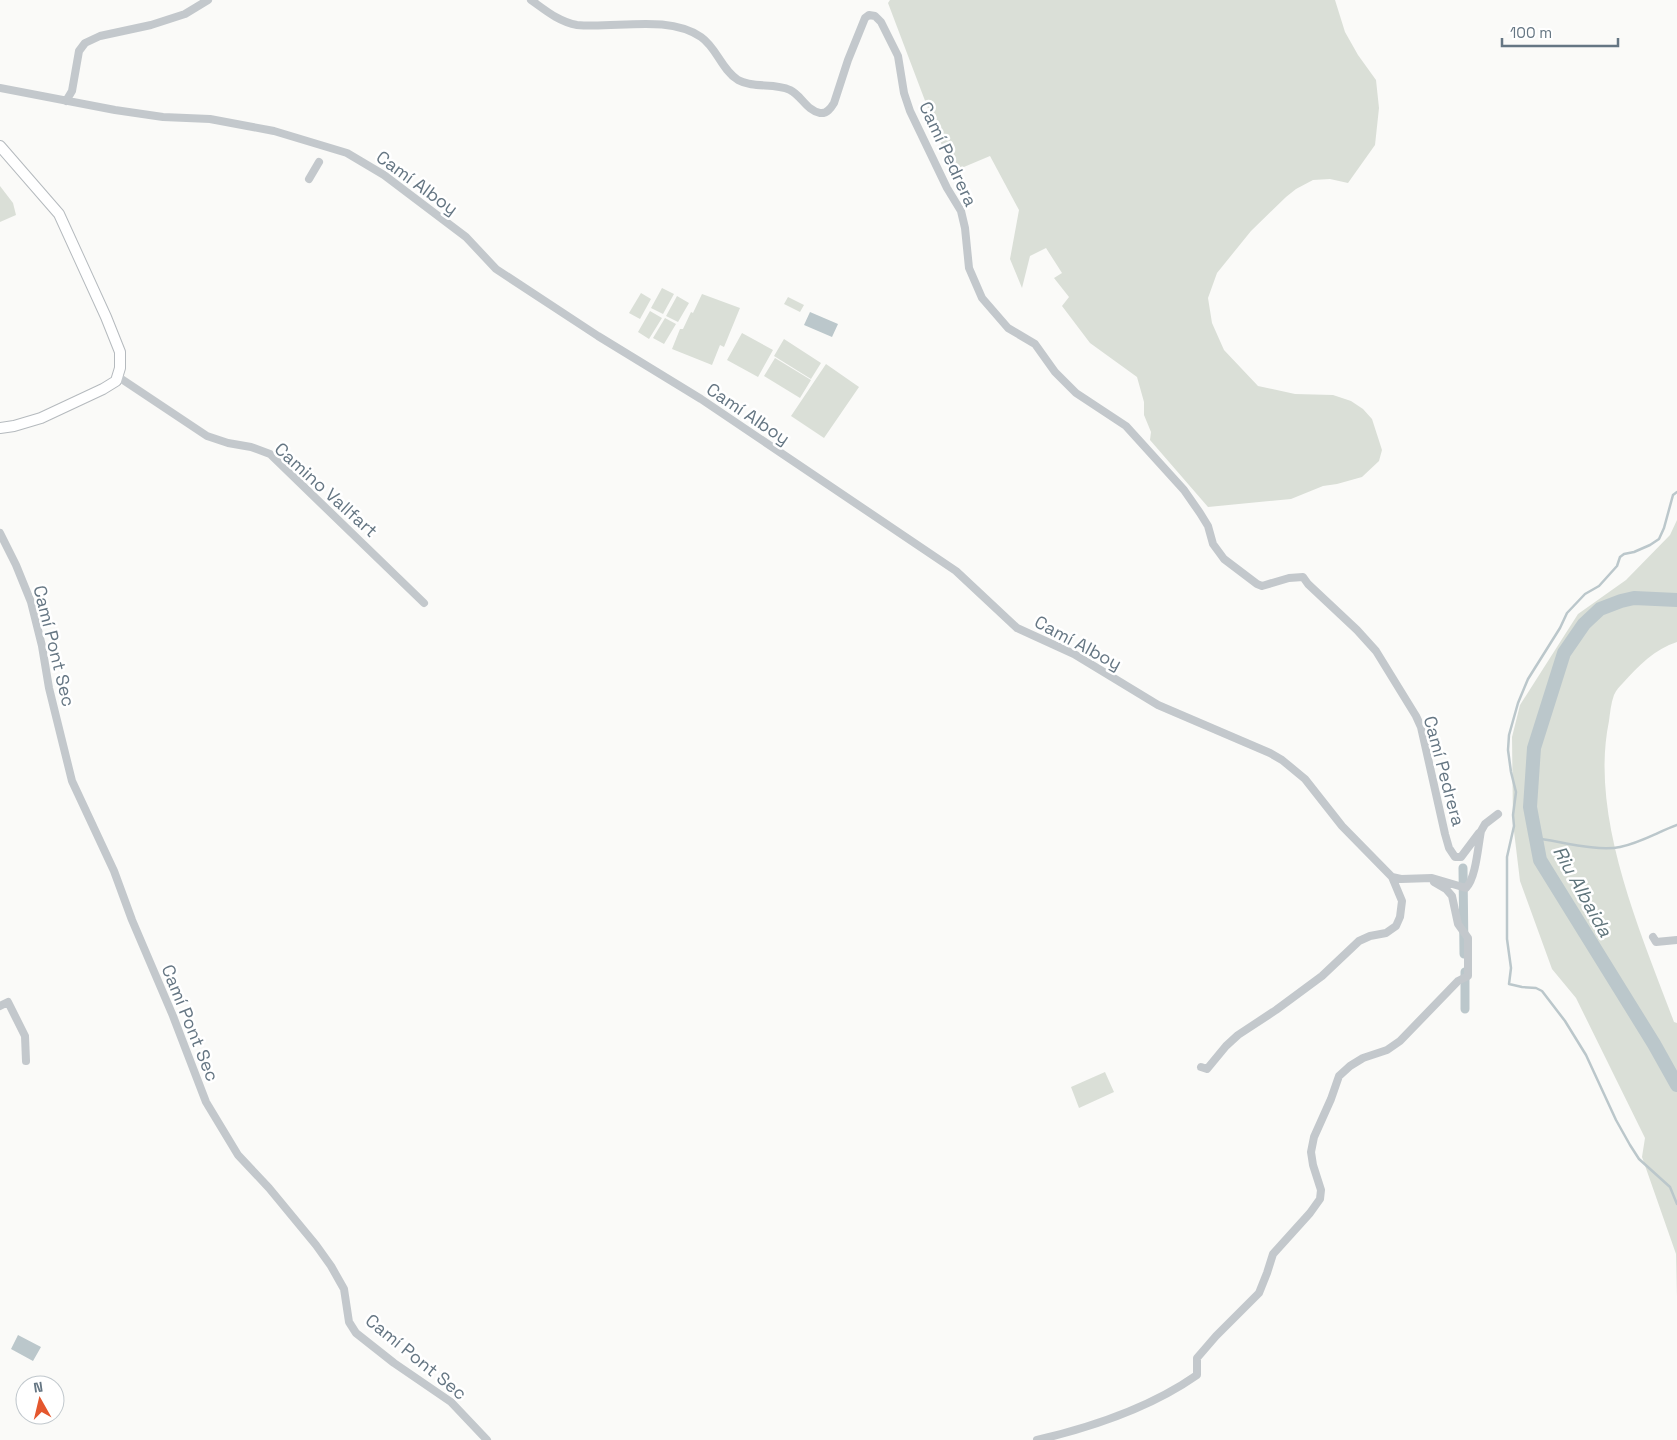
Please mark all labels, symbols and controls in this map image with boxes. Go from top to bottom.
scale bar [1502,15,1618,47]
text: 100 m [1510,23,1552,42]
street label: Camí Pedrera [914,98,983,210]
street label: Camí Alboy [372,145,463,220]
street label: Camí Alboy [702,377,794,450]
street label: Camino Vallfart [270,437,383,542]
street label: Camí Pont Sec [28,583,81,709]
street label: Camí Alboy [1031,610,1126,675]
street label: Camí Pedrera [1419,713,1470,828]
water label: Riu Albaida [1547,841,1618,941]
street label: Camí Pont Sec [157,961,224,1085]
street label: Camí Pont Sec [361,1309,472,1405]
north arrow [15,1375,65,1425]
text: N [32,1378,44,1397]

